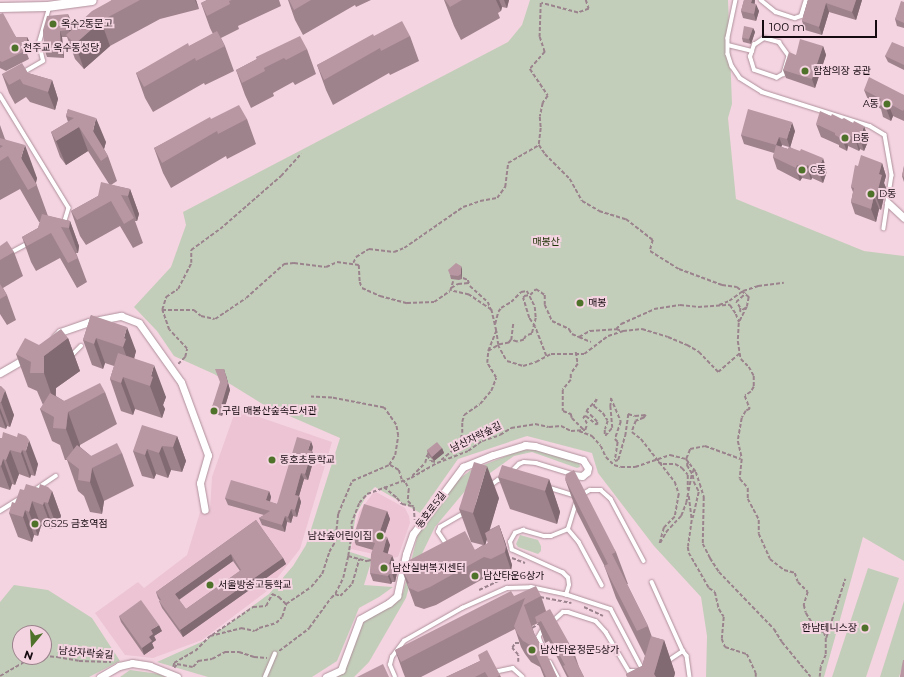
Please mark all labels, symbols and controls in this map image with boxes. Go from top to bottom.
scale bar [764,12,879,38]
place label: 옥수2동문고 [61,18,113,30]
marker: 옥수2동문고 [48,19,58,29]
text: 100 m [769,19,805,34]
place label: 천주교 옥수동성당 [23,42,99,54]
marker: 천주교 옥수동성당 [10,43,20,53]
place label: 합참의장 공관 [813,65,871,77]
marker: 합참의장 공관 [800,66,810,76]
place label: A동 [863,98,879,110]
marker: A동 [882,99,892,109]
place label: B동 [853,132,870,144]
marker: B동 [840,133,850,143]
place label: C동 [810,164,826,176]
marker: C동 [797,165,807,175]
place label: D동 [879,188,896,200]
marker: D동 [866,189,876,199]
park label: 매봉산 [532,236,560,248]
place label: 매봉 [588,297,606,309]
marker: 매봉 [575,298,585,308]
place label: 구립 매봉산숲속도서관 [222,405,317,417]
marker: 구립 매봉산숲속도서관 [209,406,219,416]
street label: 남산자락숲길 [449,420,503,454]
place label: 동호초등학교 [280,454,335,466]
marker: 동호초등학교 [267,455,277,465]
street label: 동호로5길 [413,489,449,531]
place label: GS25 금호역점 [43,518,108,530]
marker: GS25 금호역점 [30,519,40,529]
place label: 남산숲어린이집 [308,530,372,542]
marker: 남산숲어린이집 [375,531,385,541]
place label: 남산실버복지센터 [392,562,466,574]
marker: 남산실버복지센터 [379,563,389,573]
place label: 남산타운6상가 [483,570,544,582]
marker: 남산타운6상가 [470,571,480,581]
place label: 서울방송고등학교 [218,579,292,591]
marker: 서울방송고등학교 [205,580,215,590]
place label: 한남테니스장 [802,622,857,634]
marker: 한남테니스장 [860,623,870,633]
north arrow [12,625,52,665]
place label: 남산타운정문5상가 [540,644,619,656]
street label: 남산자락숲길 [58,645,114,661]
marker: 남산타운정문5상가 [527,645,537,655]
text: N [22,647,35,663]

